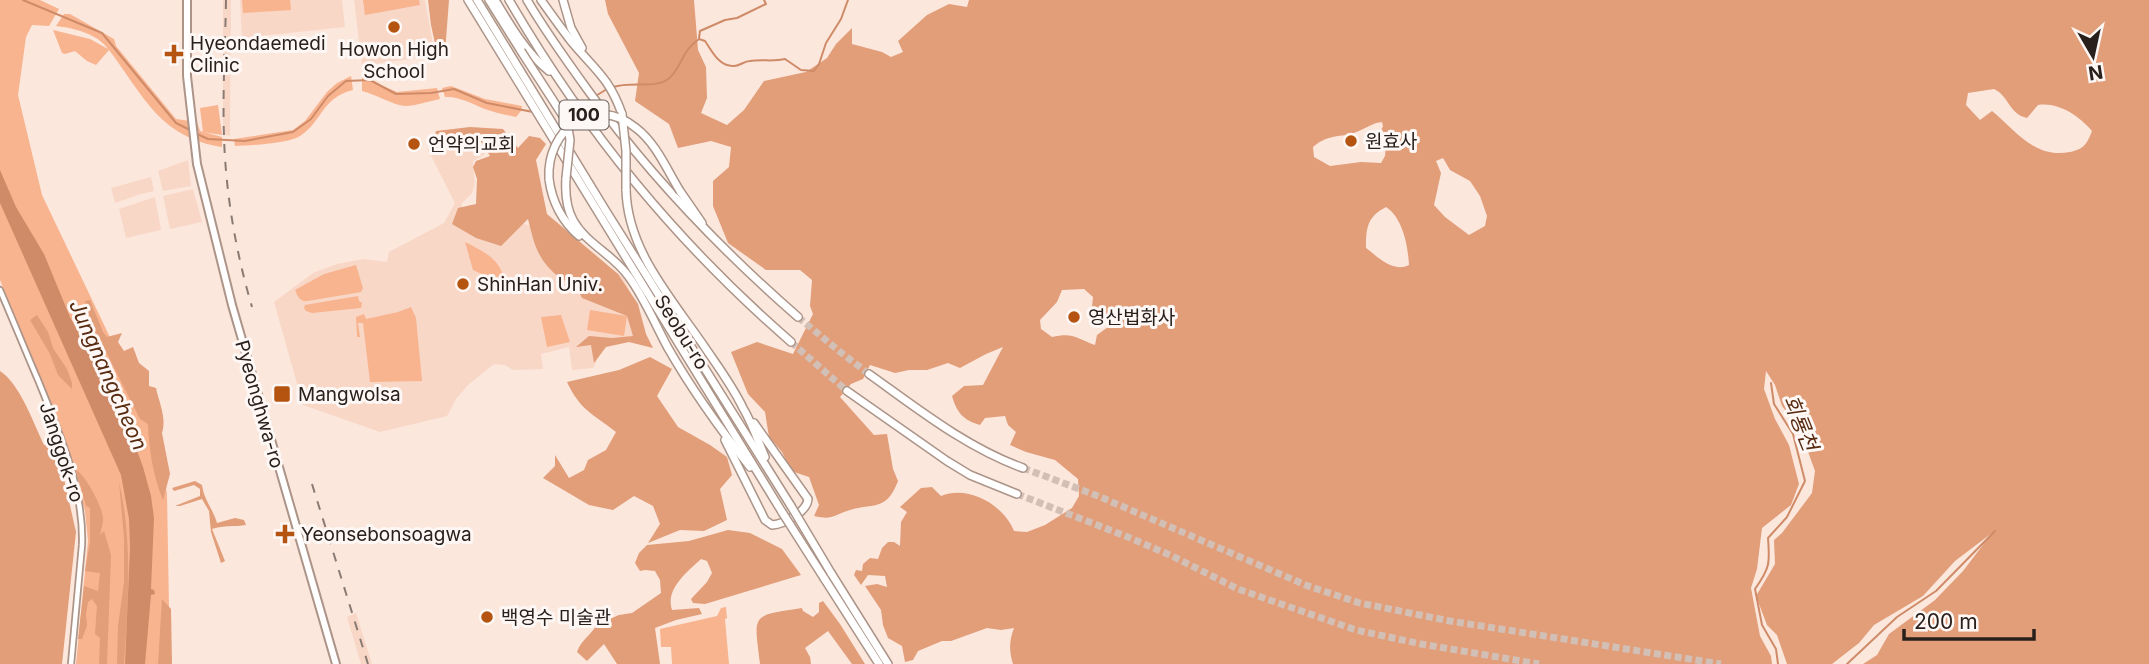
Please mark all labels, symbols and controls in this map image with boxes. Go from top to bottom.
marker: Howon High School [386,19,402,35]
north arrow [2058,21,2128,91]
place label: Hyeondaemedi Clinic [190,32,326,77]
place label: Howon High School [339,38,449,83]
marker: Hyeondaemedi Clinic [164,44,184,64]
text: N [2087,60,2105,85]
road number: 100 [560,100,608,130]
place label: 원효사 [1365,130,1417,153]
place label: 언약의교회 [428,133,515,156]
marker: 원효사 [1343,133,1359,149]
marker: 언약의교회 [406,136,422,152]
place label: ShinHan Univ. [477,273,603,296]
marker: ShinHan Univ. [455,276,471,292]
street label: Seobu-ro [650,291,714,374]
water label: Jungnangcheon [64,296,153,454]
place label: 영산법화사 [1088,306,1175,329]
marker: 영산법화사 [1066,309,1082,325]
street label: Pyeonghwa-ro [230,337,289,471]
place label: Mangwolsa [298,383,401,406]
marker: Mangwolsa [272,384,292,404]
water label: 회룡천 [1778,391,1824,457]
street label: Janggok-ro [35,399,89,505]
place label: Yeonsebonsoagwa [301,523,472,546]
marker: Yeonsebonsoagwa [275,524,295,544]
scale bar [1904,598,2034,642]
place label: 백영수 미술관 [501,606,611,629]
marker: 백영수 미술관 [479,609,495,625]
text: 200 m [1914,609,1978,634]

